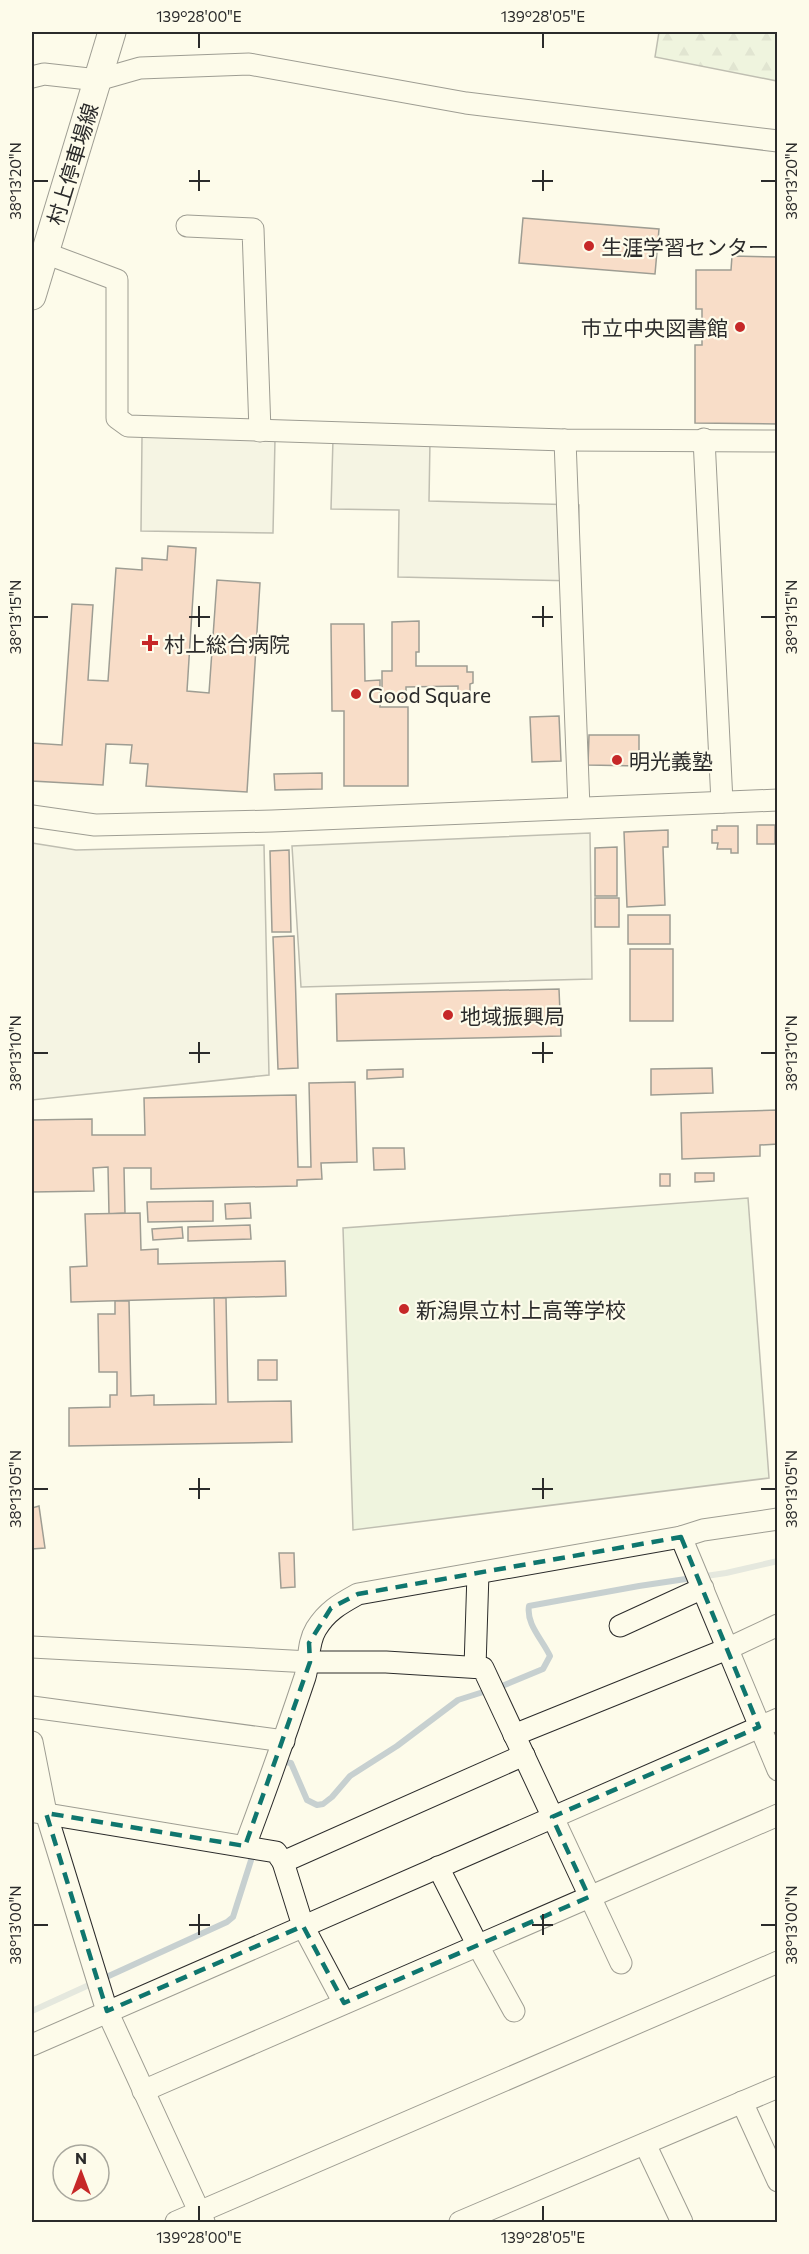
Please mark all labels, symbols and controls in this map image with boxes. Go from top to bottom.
text: 139°28'00"E [156,7,242,25]
text: 139°28'05"E [501,7,585,25]
street label: 村上停車場線 [42,100,102,228]
text: 38°13'20"N [6,142,24,220]
text: 38°13'20"N [782,142,800,220]
place label: 生涯学習センター [601,234,769,259]
marker: 生涯学習センター [582,239,596,253]
place label: 市立中央図書館 [581,315,728,340]
marker: 市立中央図書館 [733,320,747,334]
text: 38°13'15"N [6,580,24,654]
text: 38°13'15"N [782,580,800,654]
place label: 村上総合病院 [164,631,290,656]
marker: 村上総合病院 [141,634,159,652]
place label: Good Square [368,682,491,707]
marker: Good Square [349,687,363,701]
place label: 明光義塾 [629,748,713,773]
marker: 明光義塾 [610,753,624,767]
place label: 地域振興局 [460,1003,565,1028]
marker: 地域振興局 [441,1008,455,1022]
text: 38°13'10"N [6,1015,24,1091]
text: 38°13'10"N [782,1015,800,1091]
place label: 新潟県立村上高等学校 [416,1297,626,1322]
marker: 新潟県立村上高等学校 [397,1302,411,1316]
text: 38°13'05"N [6,1450,24,1528]
text: 38°13'05"N [782,1450,800,1528]
text: 38°13'00"N [6,1885,24,1965]
text: 38°13'00"N [782,1885,800,1965]
north arrow [51,2143,111,2203]
text: N [75,2148,87,2167]
text: 139°28'00"E [156,2228,242,2246]
text: 139°28'05"E [501,2228,585,2246]

